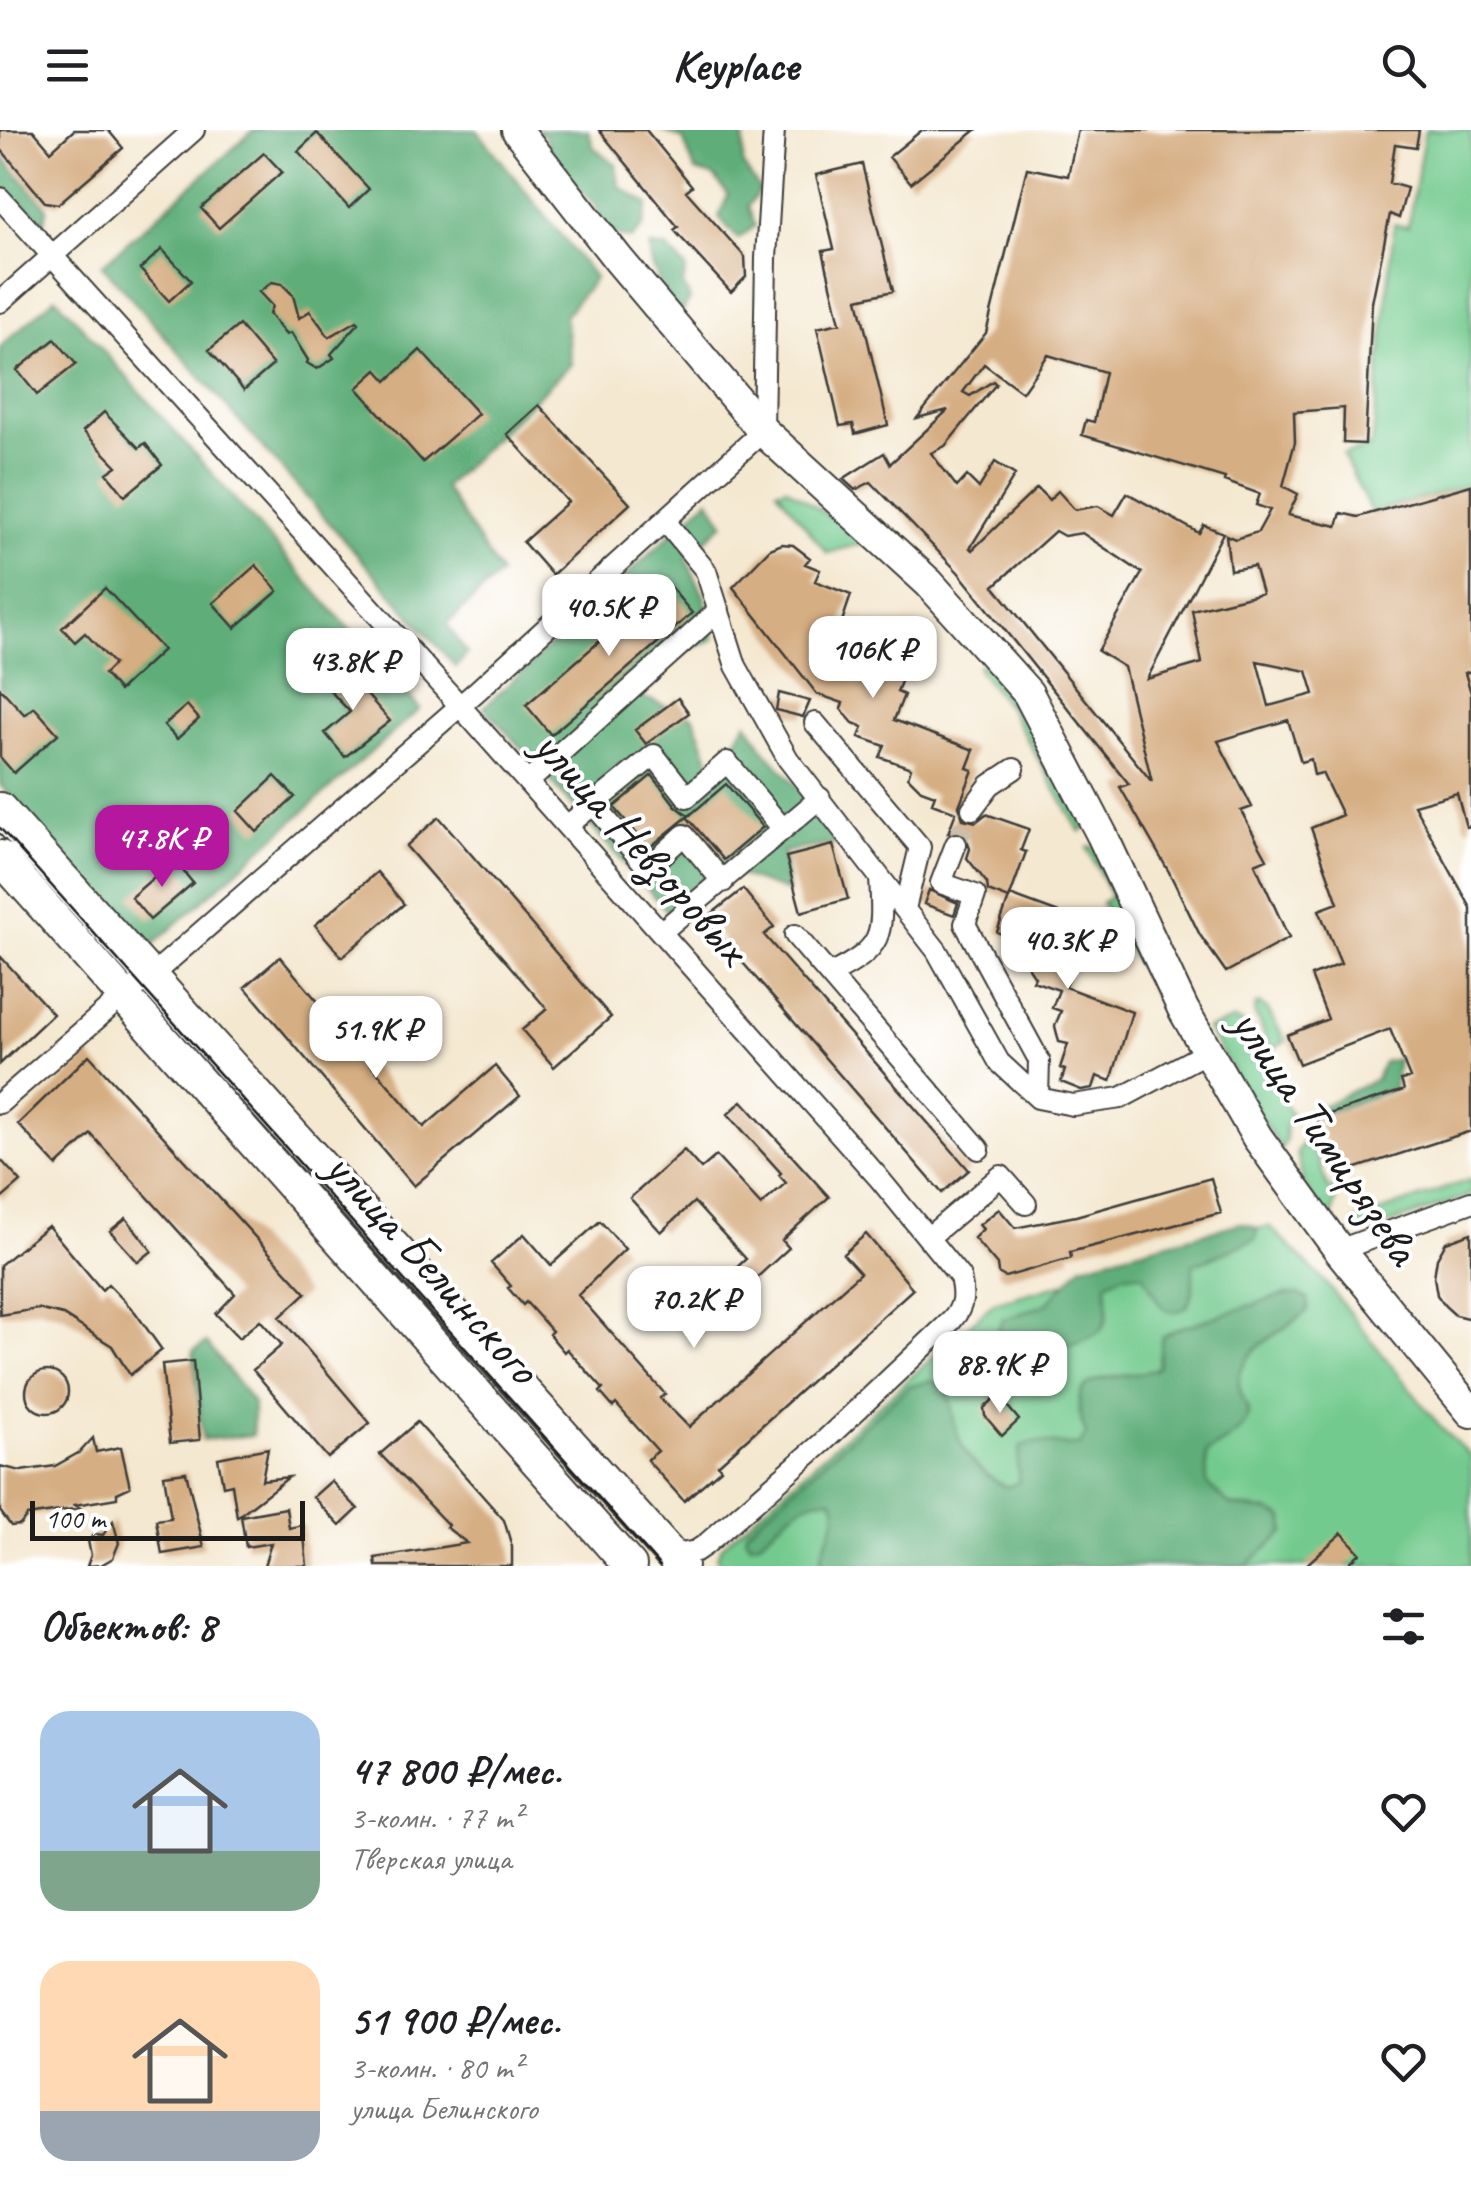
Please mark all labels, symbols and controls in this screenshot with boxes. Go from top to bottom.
text: Keyplace [672,37,799,94]
icon: menu [40,38,95,93]
icon: search [1376,38,1431,93]
pin: 40.5K ₽ [517,574,701,659]
text: 40.5K ₽ [564,586,654,627]
pin: 106K ₽ [792,616,954,701]
pin: 43.8K ₽ [261,628,445,713]
text: 106K ₽ [831,628,915,669]
text: 43.8K ₽ [308,640,398,681]
street label: улица Невзоровых [518,713,767,979]
pin: 47.8K ₽ [70,805,254,890]
text: 47.8K ₽ [117,817,207,858]
pin: 40.3K ₽ [976,907,1160,992]
text: 40.3K ₽ [1023,919,1113,960]
street label: улица Тимирязева [1215,993,1436,1279]
pin: 51.9K ₽ [284,996,468,1081]
text: 51.9K ₽ [331,1008,421,1049]
street label: улица Белинского [310,1135,556,1399]
pin: 70.2K ₽ [602,1266,786,1351]
text: 70.2K ₽ [649,1278,739,1319]
pin: 88.9K ₽ [908,1331,1092,1416]
text: 88.9K ₽ [955,1343,1045,1384]
scale bar [30,1496,305,1540]
text: 100 m [45,1501,105,1536]
icon: filters [1376,1599,1431,1654]
text: Объектов: 8 [40,1600,216,1653]
text: 47 800 ₽/мес. [350,1744,561,1797]
icon: home [120,1751,240,1871]
icon: heart [1376,1784,1431,1839]
text: 3-комн. · 77 m² [350,1797,522,1838]
text: Тверская улица [350,1838,511,1879]
text: 51 900 ₽/мес. [350,1994,560,2047]
icon: home [120,2001,240,2121]
icon: heart [1376,2034,1431,2089]
text: 3-комн. · 80 m² [350,2047,522,2088]
text: улица Белинского [350,2088,537,2129]

